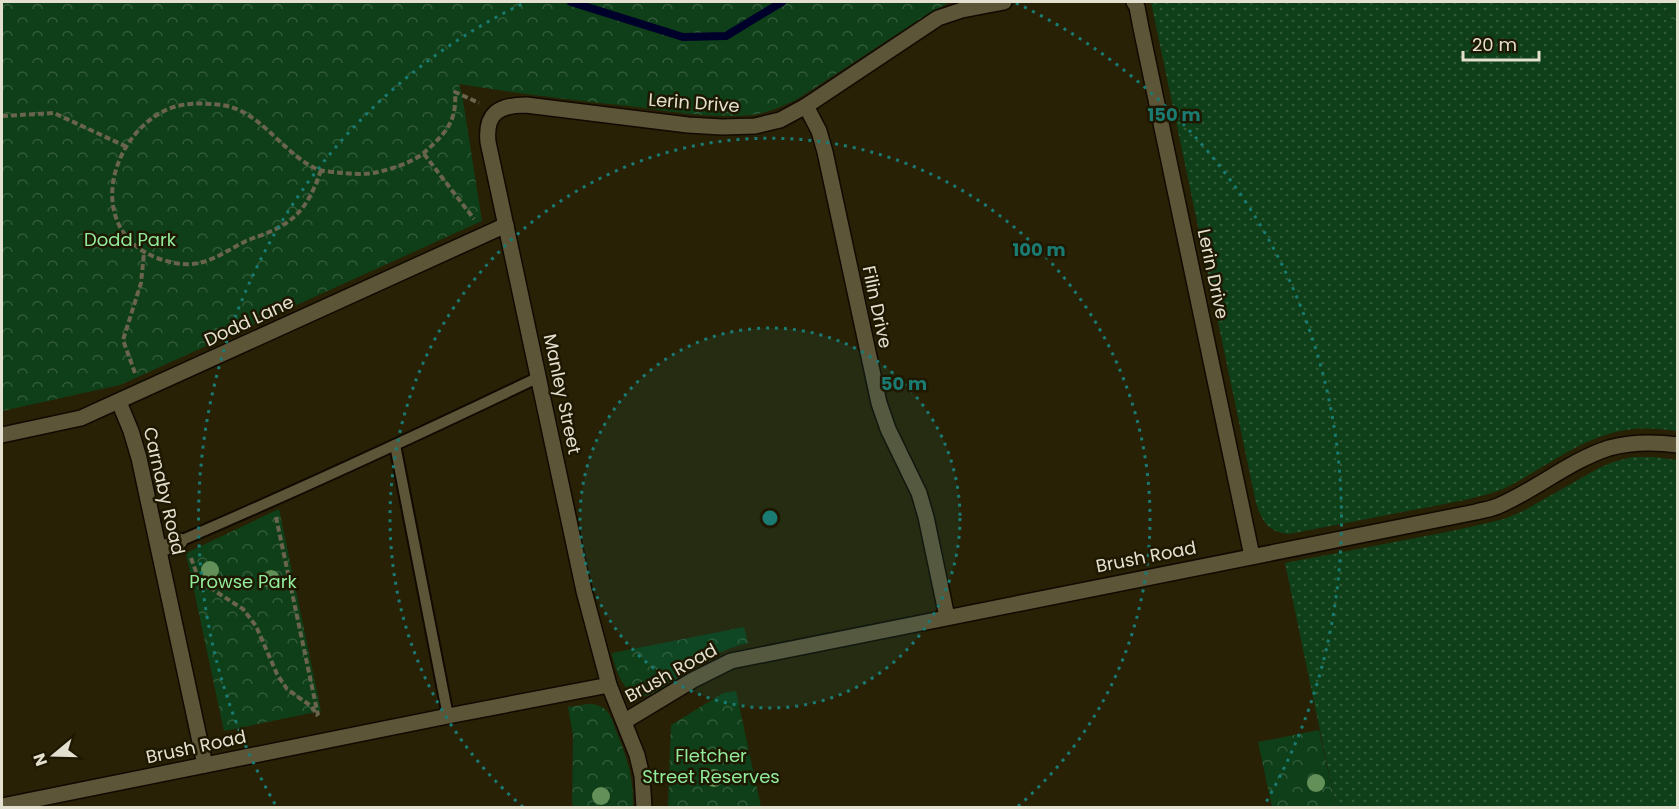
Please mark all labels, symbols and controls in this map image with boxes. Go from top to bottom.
scale bar [1463,24,1540,62]
text: 20 m [1472,32,1517,57]
street label: Lerin Drive [648,87,741,118]
text: 150 m [1147,102,1201,127]
park label: Dodd Park [84,227,177,252]
street label: Lerin Drive [1192,227,1235,321]
text: 100 m [1012,237,1066,262]
street label: Filin Drive [857,263,898,350]
street label: Dodd Lane [200,289,298,352]
street label: Manley Street [538,331,587,456]
text: 50 m [881,371,927,396]
street label: Carnaby Road [138,425,191,557]
centre of rings [760,508,780,528]
street label: Brush Road [1094,535,1198,578]
park label: Prowse Park [189,569,297,594]
street label: Brush Road [620,637,721,708]
street label: Brush Road [144,724,248,769]
north arrow [24,725,84,785]
park label: Fletcher Street Reserves [642,743,780,789]
text: N [27,750,53,769]

